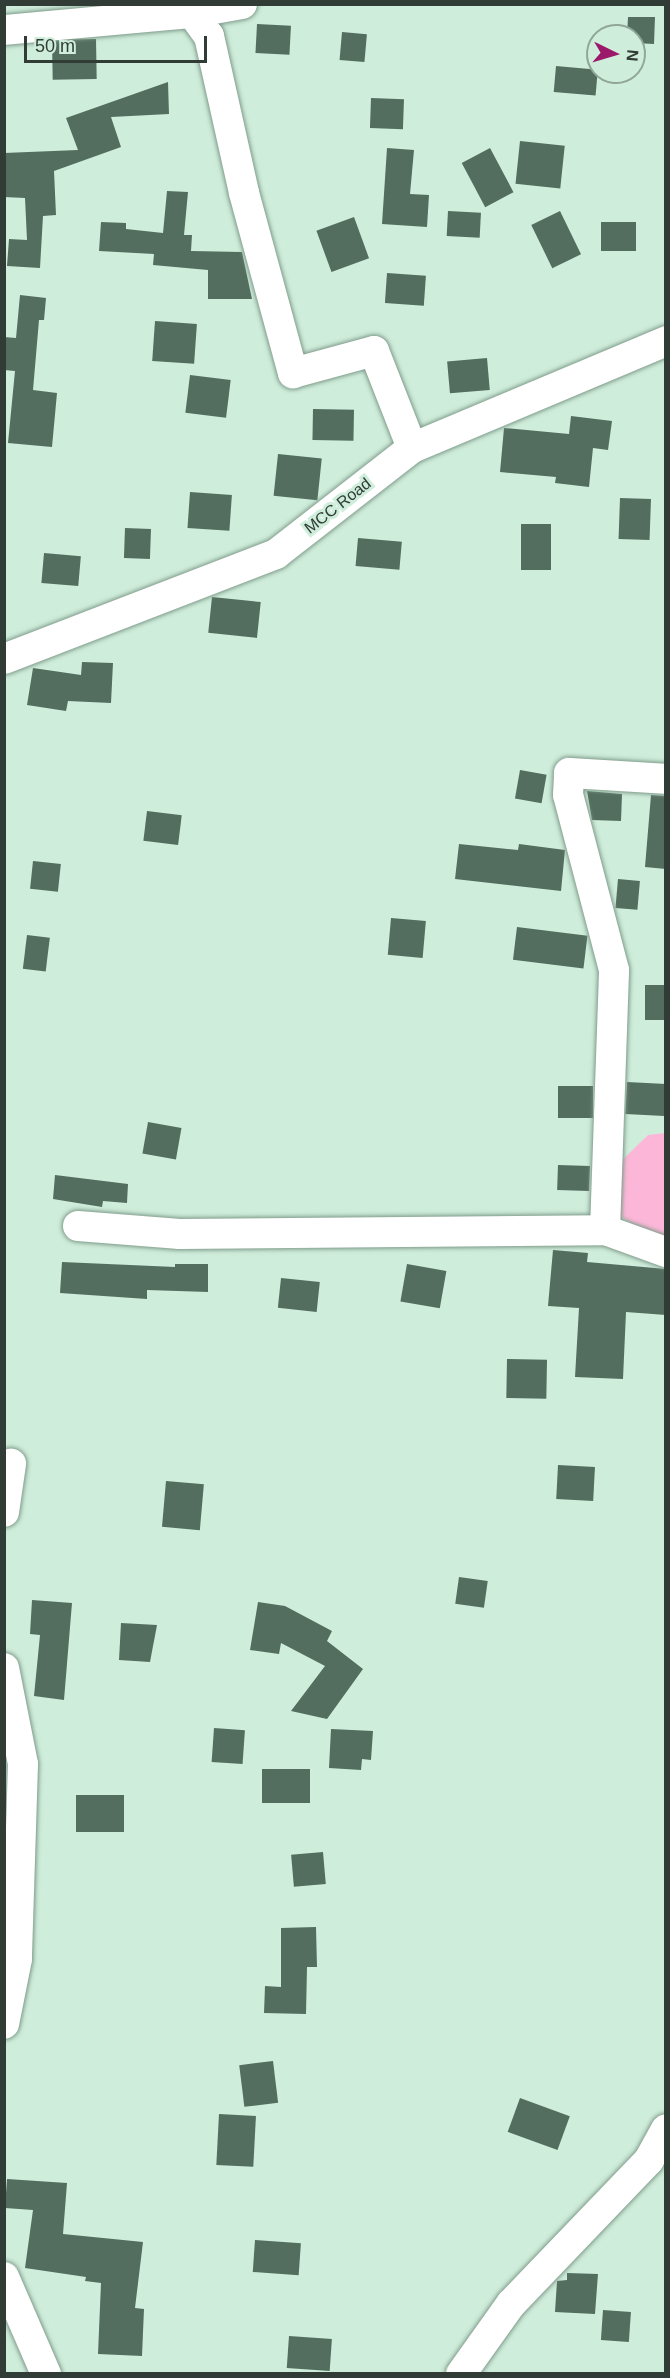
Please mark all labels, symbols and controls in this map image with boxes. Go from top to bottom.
scale bar [27,24,210,62]
north arrow [586,24,646,84]
text: 50 m [35,36,75,56]
text: N [623,49,641,62]
street label: MCC Road [301,474,375,538]

